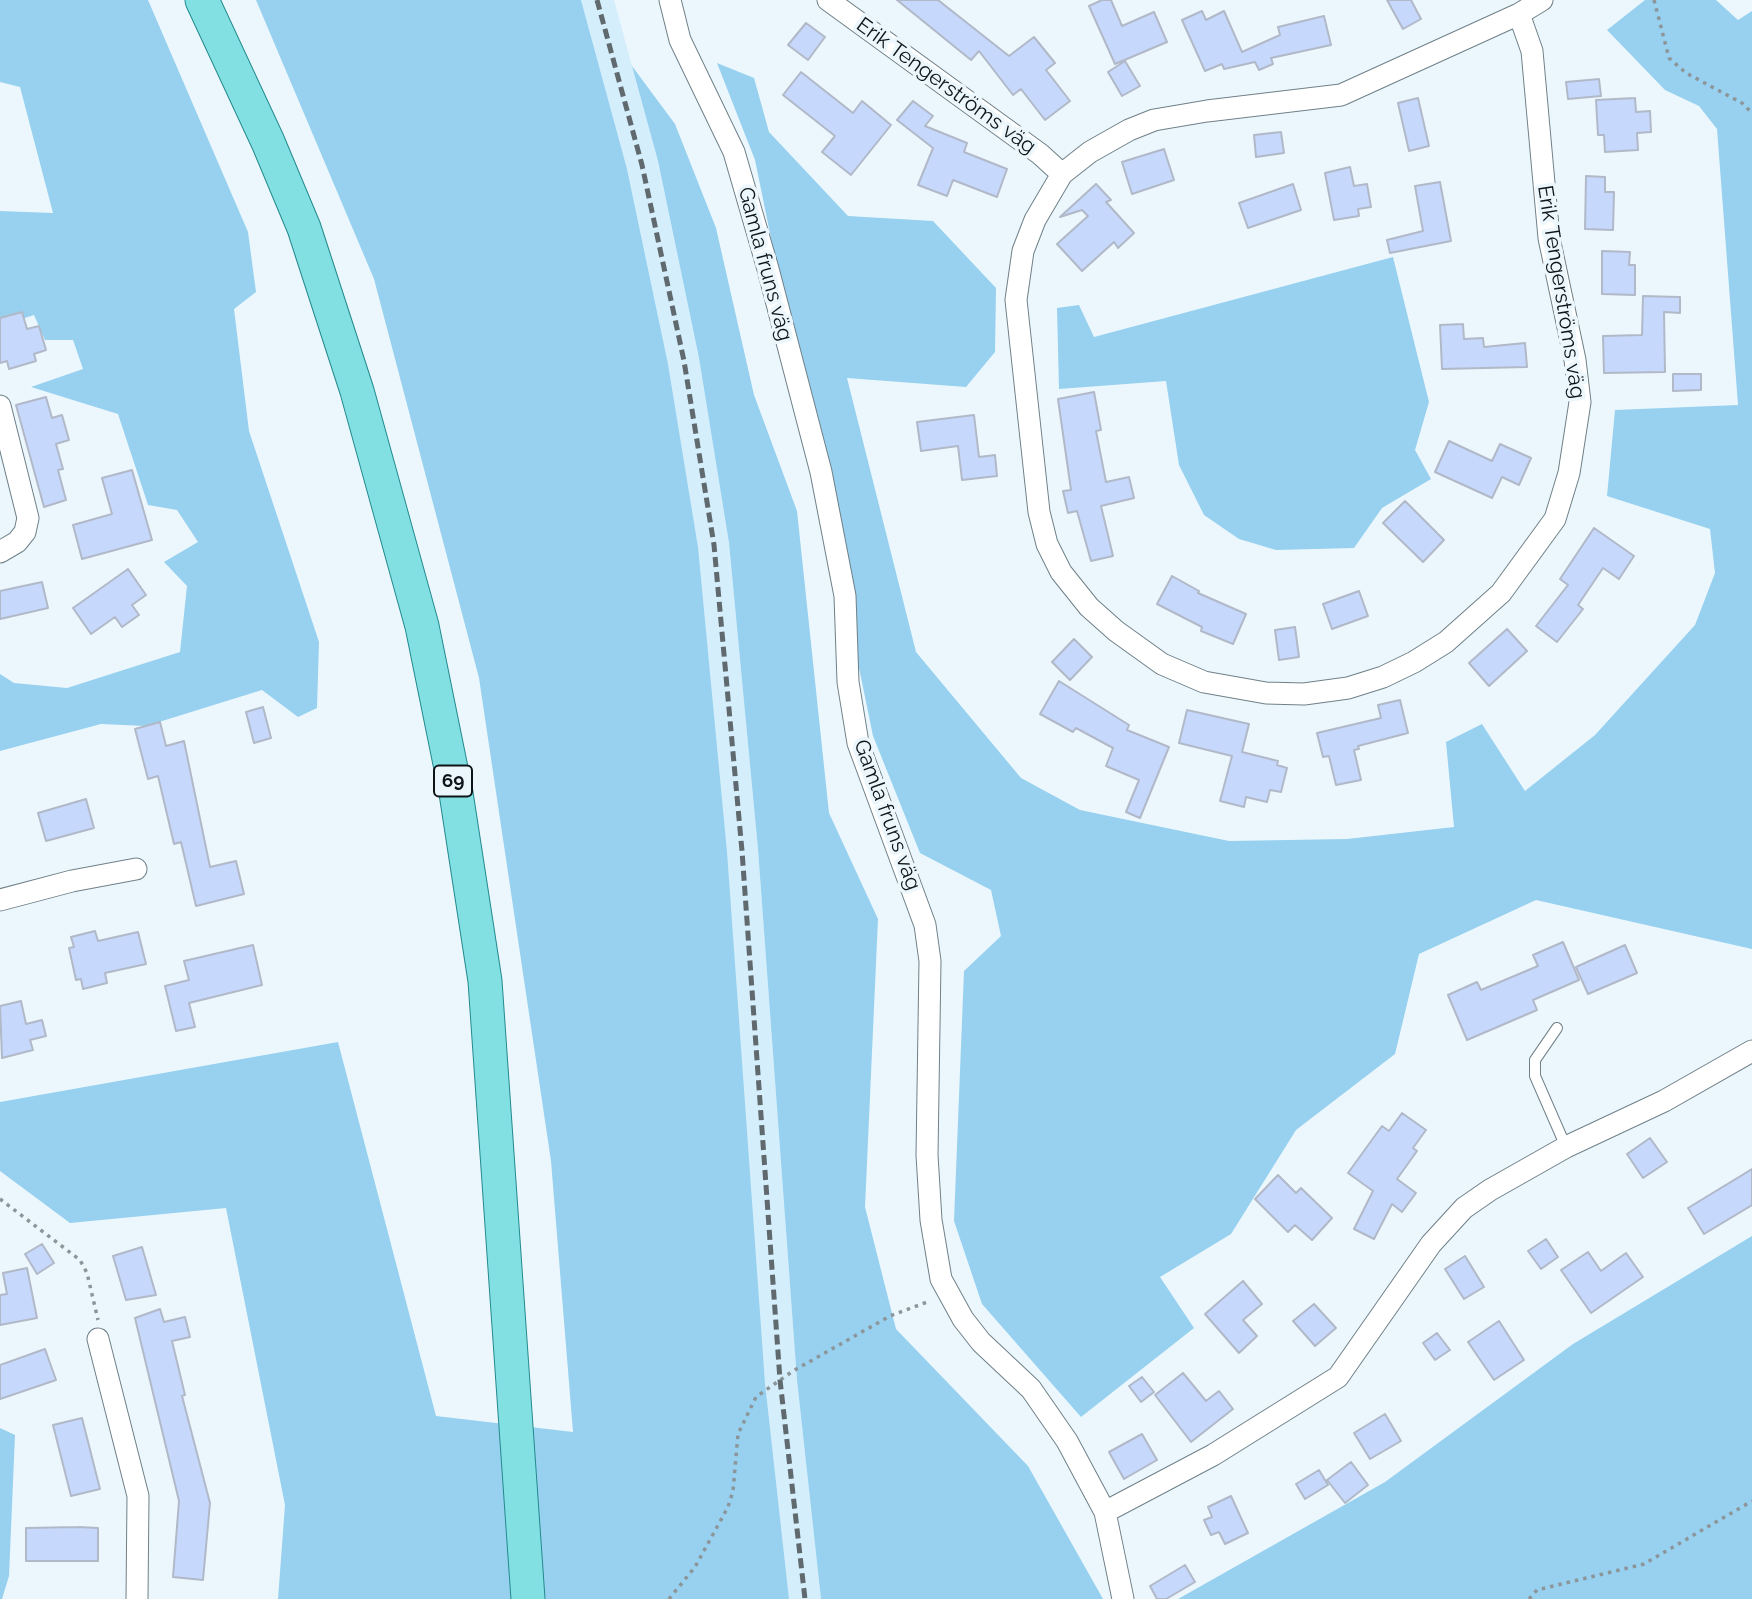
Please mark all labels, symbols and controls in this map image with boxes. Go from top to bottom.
street label: Erik Tengerströms väg [851,12,1041,160]
street label: Gamla fruns väg [732,184,798,344]
street label: Erik Tengerströms väg [1532,184,1590,400]
street label: Gamla fruns väg [848,736,926,894]
road number: 69 [434,766,472,796]

